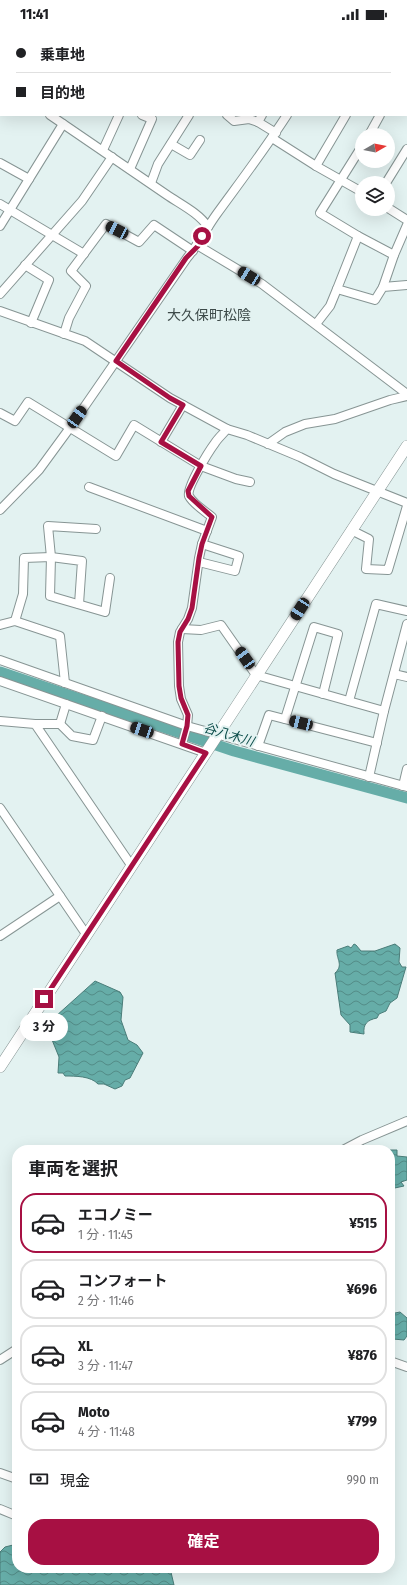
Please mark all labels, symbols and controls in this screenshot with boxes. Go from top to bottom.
text: 11:41 [20,5,49,23]
text: 乗車地 [40,46,85,64]
text: 目的地 [40,84,85,102]
north arrow [355,128,395,168]
map controls [355,128,395,216]
button: layers [355,176,395,216]
car [104,219,130,241]
route start [193,227,211,245]
car [236,265,262,287]
district label: 大久保町松陰 [167,307,251,324]
car [65,404,89,430]
car [288,596,312,622]
car [233,645,257,671]
car [288,714,314,732]
car [129,720,155,740]
water label: 谷八木川 [202,720,258,750]
route end [35,990,53,1008]
callout: 3 分 [20,1013,68,1041]
text: 3 分 [33,1019,55,1034]
text: 車両を選択 [28,1158,118,1180]
icon: car [30,1205,66,1241]
text: エコノミー [78,1206,153,1224]
text: ¥515 [349,1214,377,1232]
text: 1 分 · 11:45 [78,1227,133,1242]
icon: car [30,1271,66,1307]
text: コンフォート [78,1272,168,1290]
text: ¥696 [346,1280,377,1298]
text: 2 分 · 11:46 [78,1293,134,1308]
icon: car [30,1337,66,1373]
text: XL [78,1337,93,1355]
text: ¥876 [348,1346,377,1364]
text: 3 分 · 11:47 [78,1358,133,1373]
icon: car [30,1403,66,1439]
text: Moto [78,1403,110,1421]
text: ¥799 [347,1412,377,1430]
text: 4 分 · 11:48 [78,1424,135,1439]
icon: cash [28,1468,50,1490]
text: 現金 [60,1472,90,1490]
text: 990 m [347,1472,379,1487]
button: 確定 [28,1519,379,1565]

